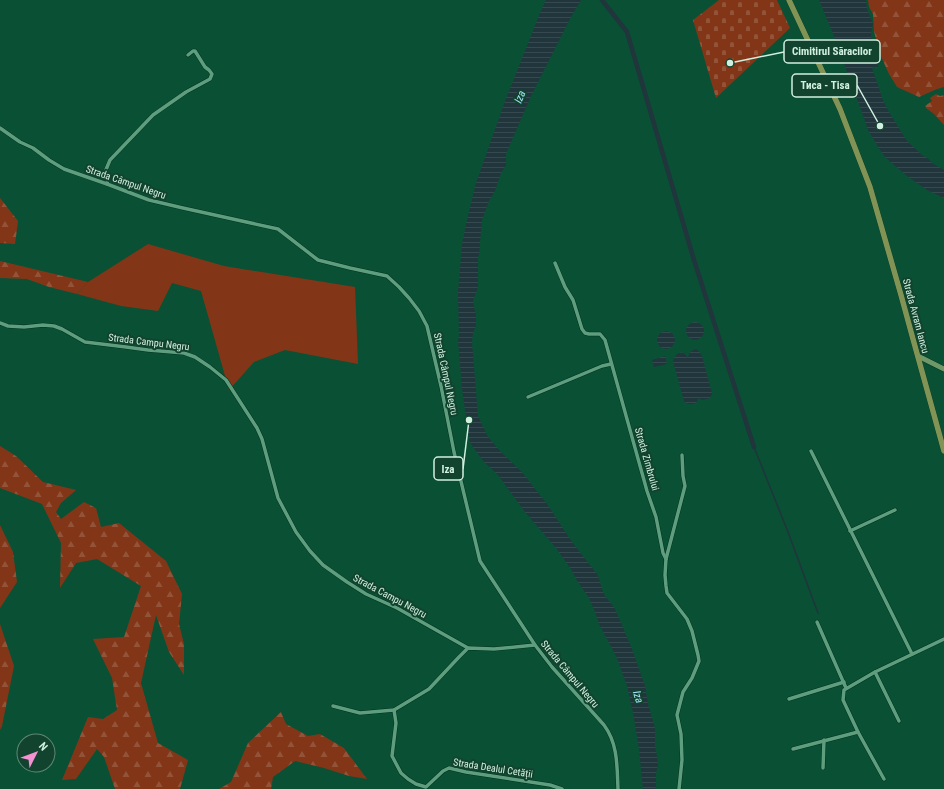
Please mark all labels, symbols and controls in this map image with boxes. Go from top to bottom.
callout: Cimitirul Săracilor [784,40,880,63]
text: Cimitirul Săracilor [792,45,872,58]
callout: Тиса - Tisa [792,74,857,97]
text: Тиса - Tisa [800,79,850,92]
water label: Iza [512,89,528,105]
street label: Strada Câmpul Negru [85,163,168,201]
street label: Strada Avram Iancu [901,278,931,355]
street label: Strada Campu Negru [108,332,190,352]
street label: Strada Câmpul Negru [432,332,460,416]
street label: Strada Zimbrului [633,426,661,492]
callout: Iza [434,457,463,480]
text: Iza [441,463,455,476]
street label: Strada Campu Negru [351,572,429,620]
street label: Strada Câmpul Negru [539,638,601,710]
water label: Iza [630,689,646,705]
north arrow [16,733,56,773]
text: N [36,740,50,754]
street label: Strada Dealul Cetății [452,756,534,781]

